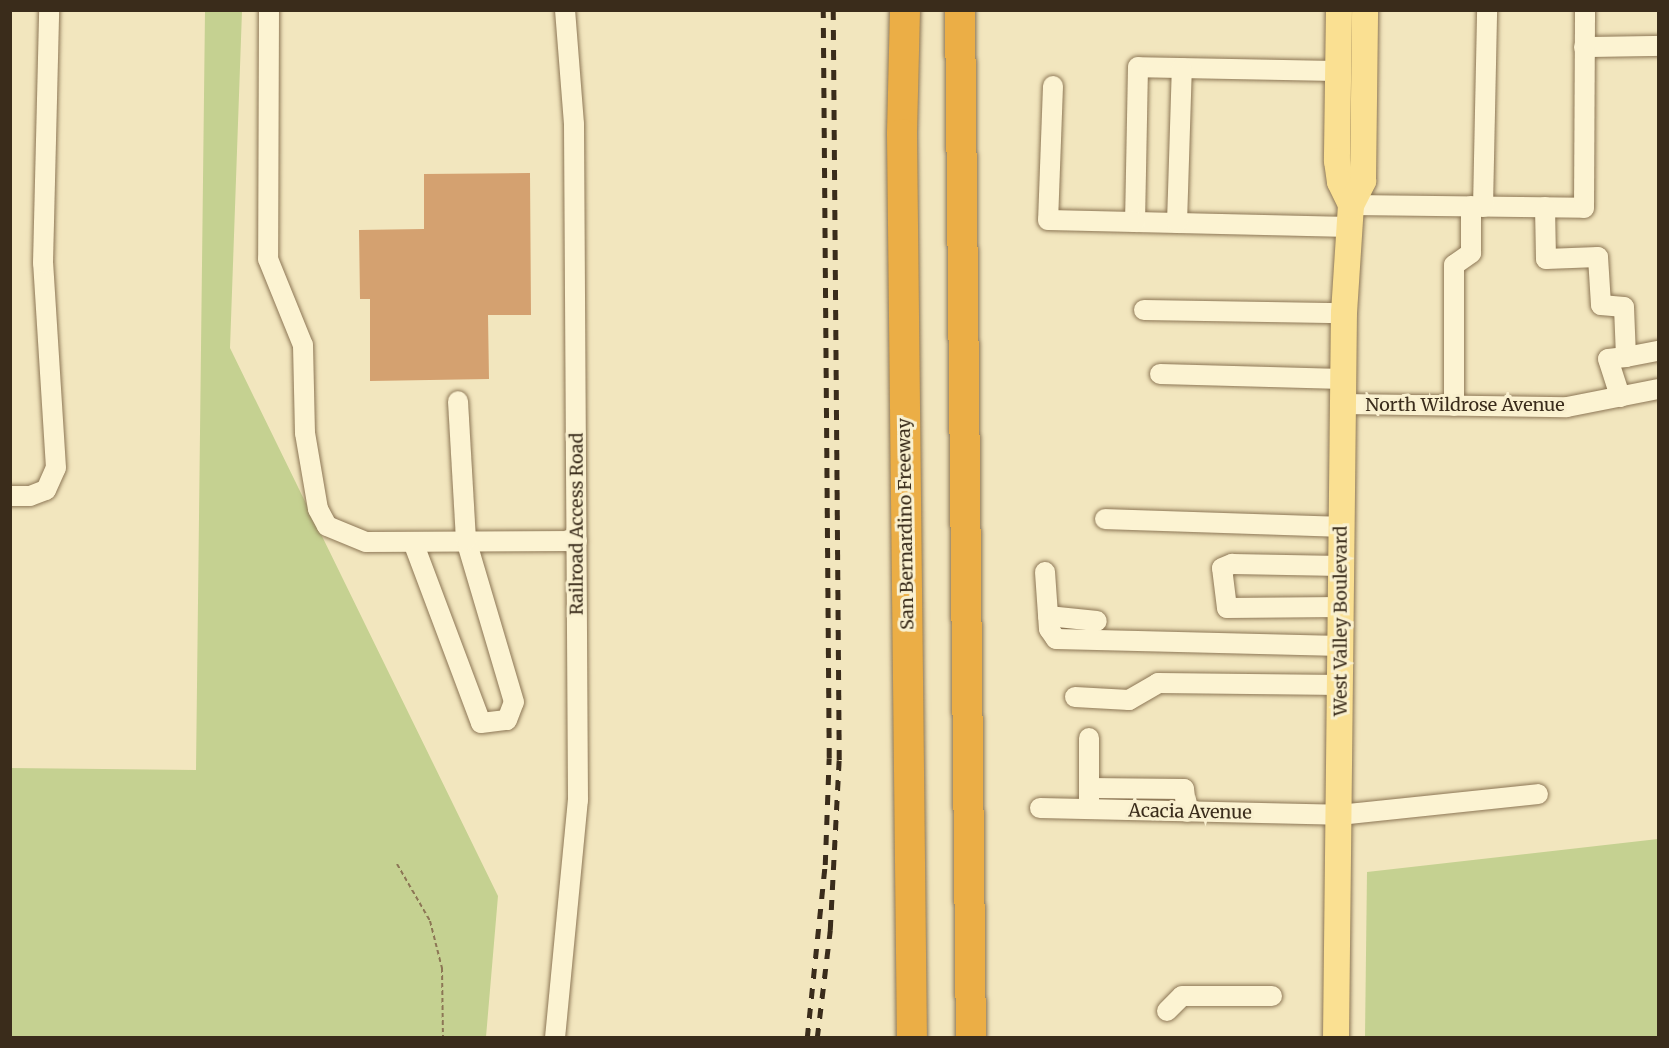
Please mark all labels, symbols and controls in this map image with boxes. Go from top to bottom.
street label: North Wildrose Avenue [1365,394,1565,416]
street label: San Bernardino Freeway [893,418,919,630]
street label: Railroad Access Road [566,433,588,615]
street label: West Valley Boulevard [1330,526,1352,716]
street label: Acacia Avenue [1128,800,1252,824]

